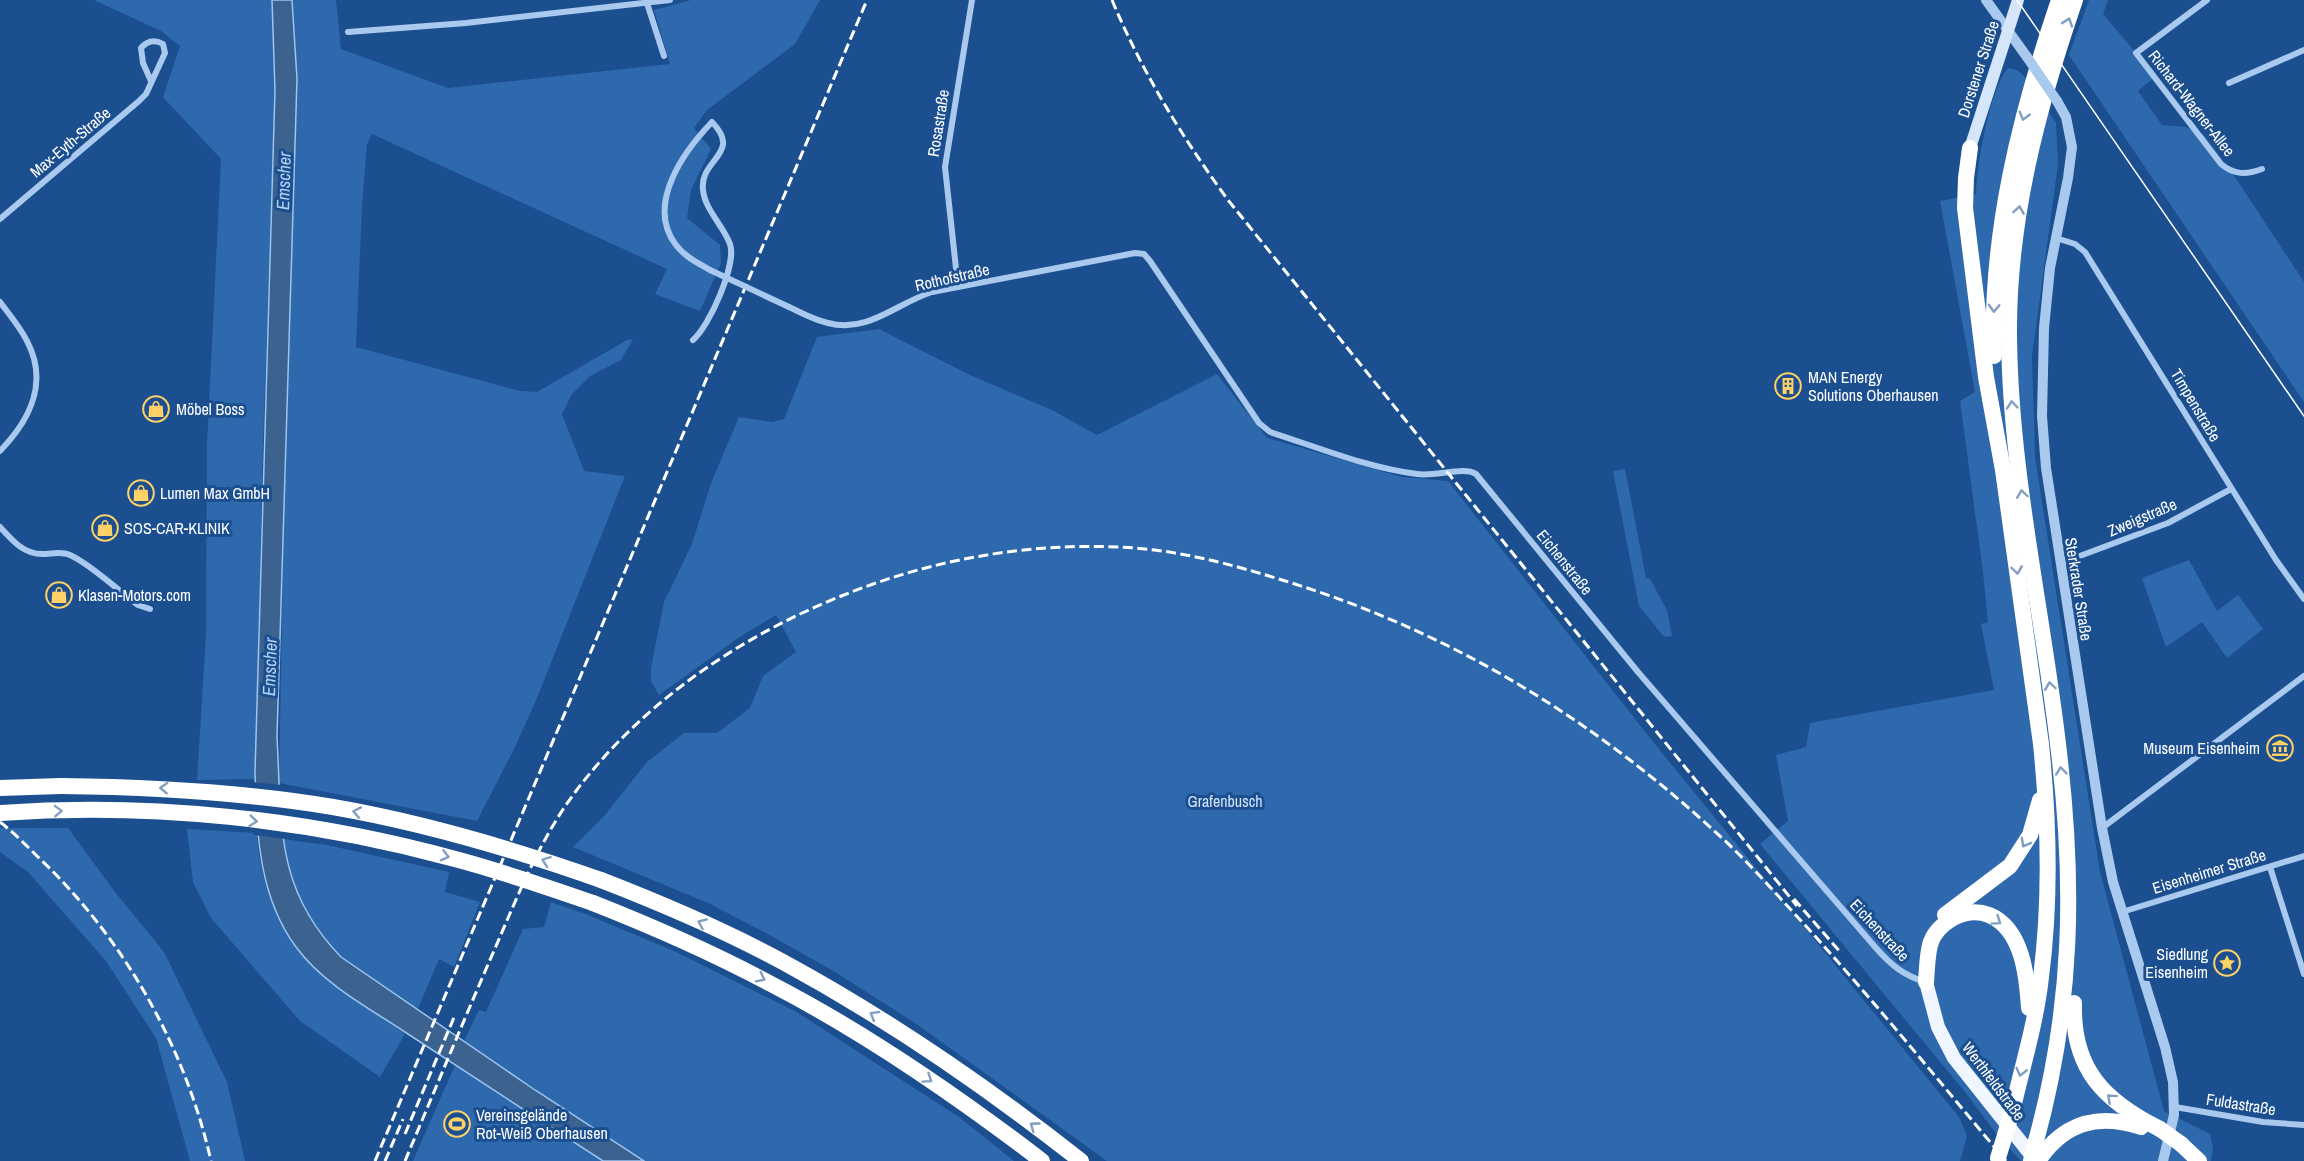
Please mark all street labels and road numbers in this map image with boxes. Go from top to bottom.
street label: Dorstener Straße [1952,18,2004,120]
street label: Richard-Wagner-Allee [2144,45,2240,161]
street label: Rosastraße [922,88,954,158]
street label: Max-Eyth-Straße [25,102,115,182]
street label: Rothofstraße [913,258,991,296]
street label: Timpenstraße [2166,364,2226,446]
street label: Zweigstraße [2104,493,2180,541]
street label: Eichenstraße [1532,525,1598,599]
street label: Sterkrader Straße [2060,536,2098,642]
street label: Eisenheimer Straße [2150,843,2268,899]
street label: Eichenstraße [1845,894,1915,966]
street label: Werthfeldstraße [1957,1037,2031,1125]
street label: Fuldastraße [2205,1088,2277,1120]

